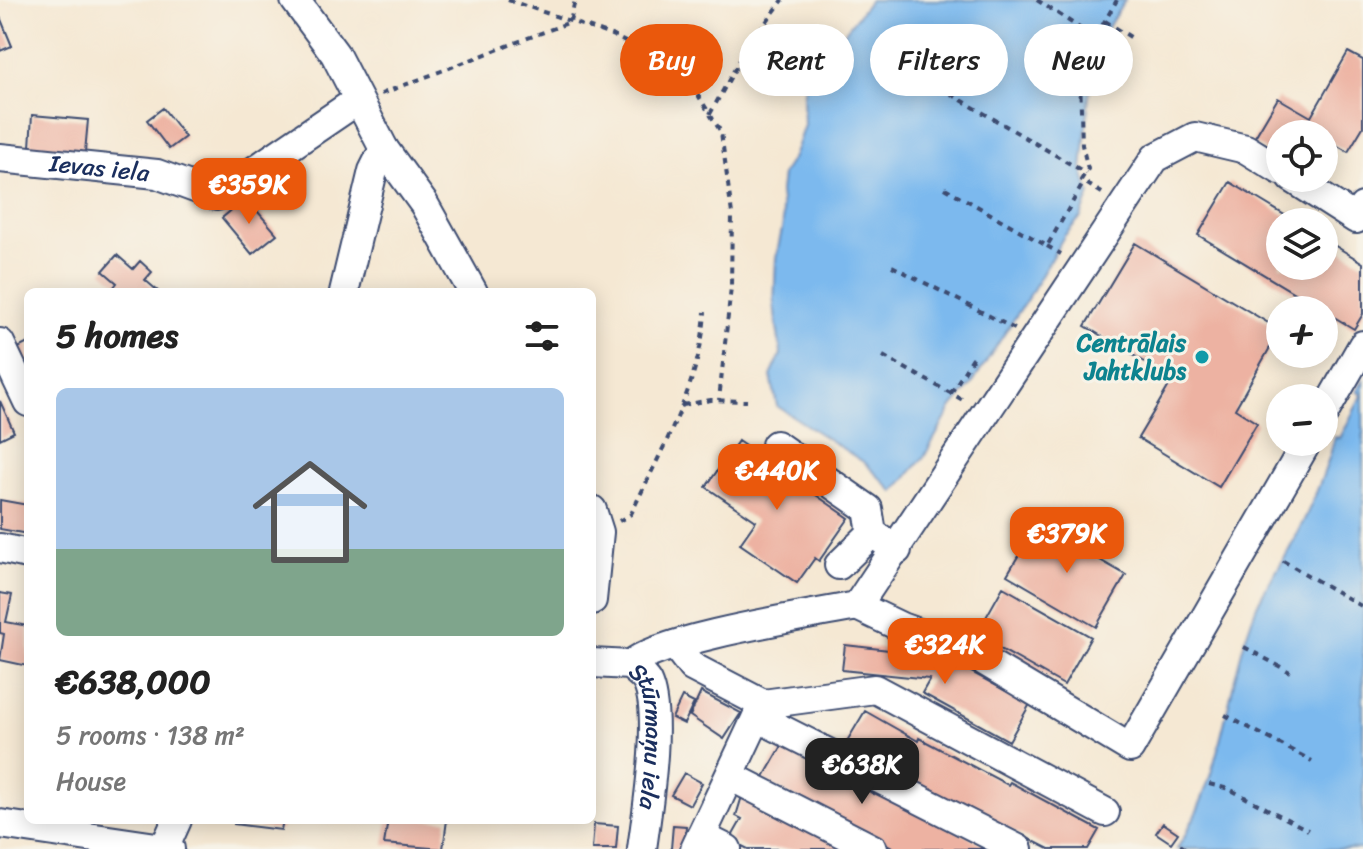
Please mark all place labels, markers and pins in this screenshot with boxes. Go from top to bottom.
pin: €359K [193,158,305,226]
place label: Centrālais Jahtklubs [1076,322,1187,392]
marker: Centrālais Jahtklubs [1193,348,1211,366]
pin: €440K [721,444,833,512]
pin: €379K [1011,507,1123,575]
pin: €324K [889,618,1001,686]
pin: €638K [806,738,918,806]

